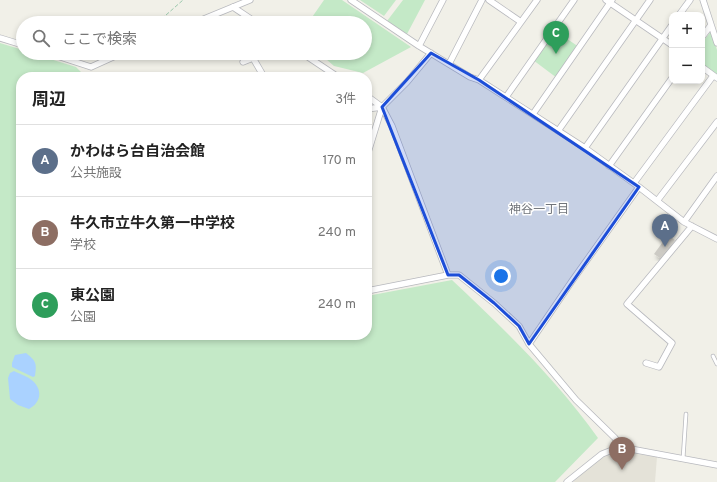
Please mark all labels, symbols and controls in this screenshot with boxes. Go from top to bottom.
map controls [669,12,705,84]
button: + [669,12,705,48]
search box [16,16,372,60]
pin: C [543,21,569,54]
icon: search [30,27,52,49]
text: ここで検索 [62,31,137,50]
button: − [669,48,705,84]
text: 周辺 [32,90,66,112]
text: 3件 [335,92,356,108]
text: かわはら台自治会館 [70,143,205,162]
text: A [40,153,50,169]
text: 170 m [322,153,356,169]
text: 公共施設 [70,166,122,182]
district label: 神谷一丁目 [509,202,569,218]
pin: A [652,214,678,247]
text: 牛久市立牛久第一中学校 [70,215,235,234]
text: B [41,225,49,241]
text: 240 m [318,225,356,241]
text: 学校 [70,238,96,254]
your location [491,266,511,286]
text: 東公園 [70,287,115,306]
text: C [41,297,49,313]
text: 240 m [318,297,356,313]
text: 公園 [70,310,96,326]
pin: B [609,437,635,470]

